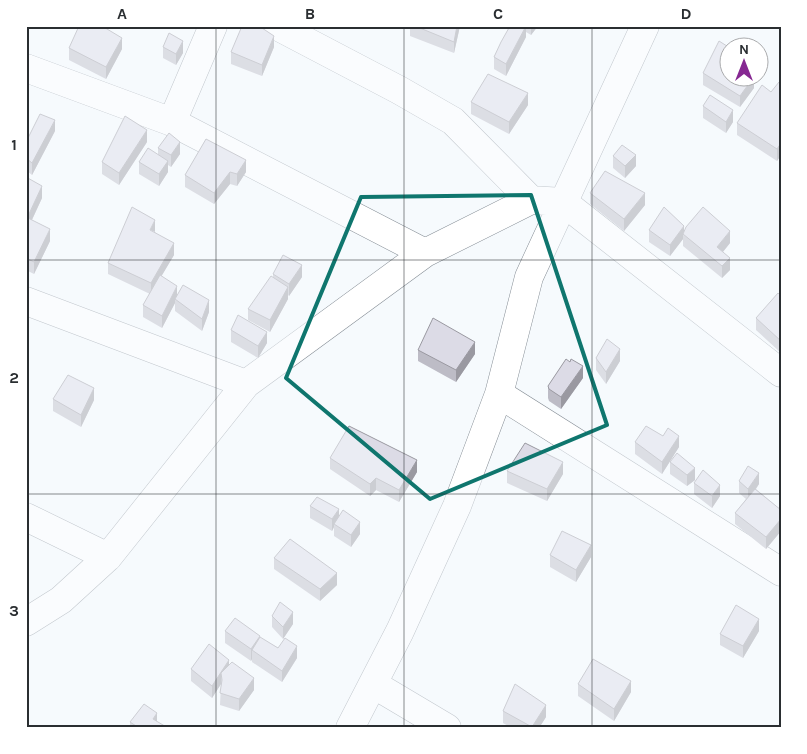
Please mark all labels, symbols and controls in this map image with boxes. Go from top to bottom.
text: A [117,4,127,23]
text: B [305,4,315,23]
text: C [493,4,503,23]
text: D [681,4,692,23]
north arrow [720,38,770,88]
text: N [739,41,749,58]
text: 1 [11,135,17,154]
text: 2 [9,368,19,387]
text: 3 [9,601,19,620]

